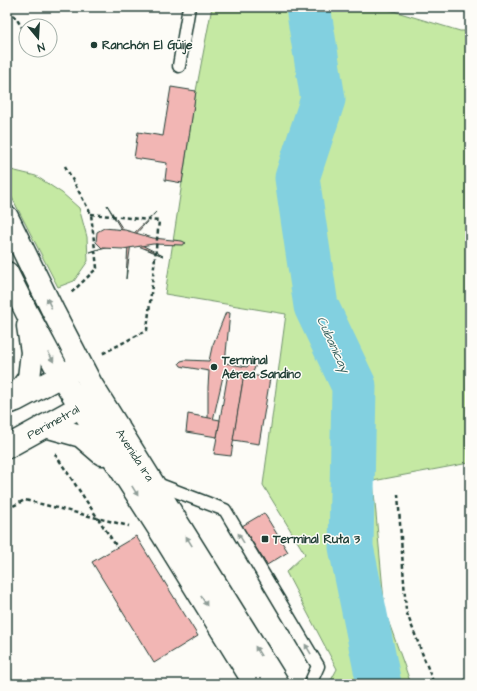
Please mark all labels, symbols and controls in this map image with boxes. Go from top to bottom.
north arrow [18,18,58,58]
place label: Ranchón El Güije [102,37,193,55]
text: N [35,39,47,55]
marker: Ranchón El Güije [89,40,99,50]
one-way arrow [45,297,52,309]
water label: Cubanicay [311,313,355,378]
one-way arrow [47,352,54,363]
place label: Terminal Aérea Sandino [221,352,301,383]
marker: Terminal Aérea Sandino [209,362,219,372]
street label: Perimetral [24,401,83,444]
street label: Avenida 1ra [111,426,158,485]
one-way arrow [131,486,139,496]
place label: Terminal Ruta 3 [272,531,361,548]
one-way arrow [238,532,245,544]
marker: Terminal Ruta 3 [260,534,270,544]
one-way arrow [185,535,193,546]
one-way arrow [200,595,207,607]
one-way arrow [304,643,311,655]
one-way arrow [254,645,261,657]

